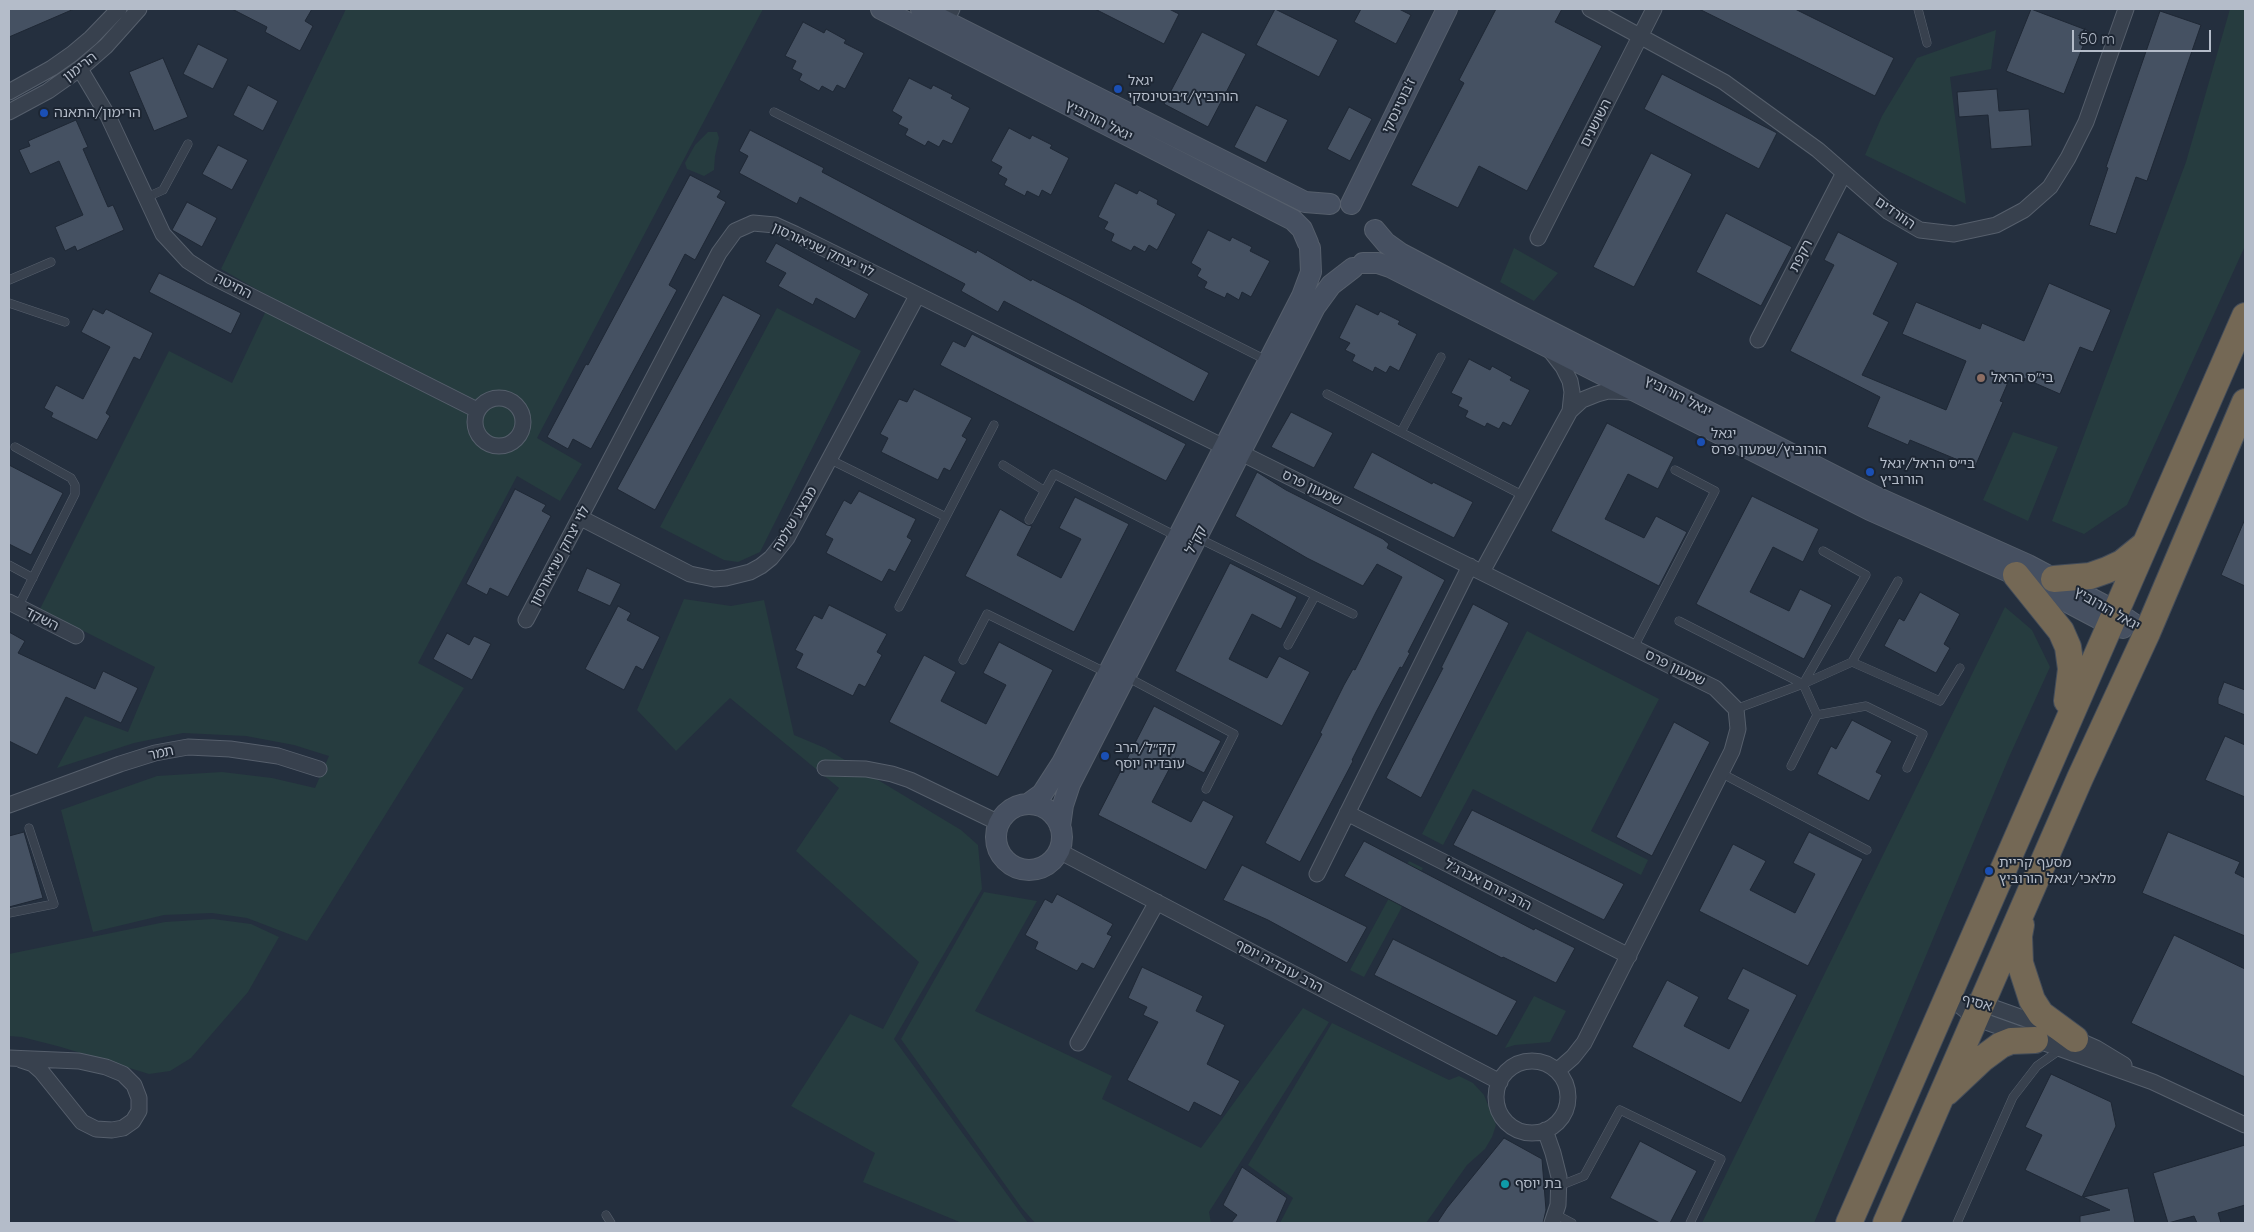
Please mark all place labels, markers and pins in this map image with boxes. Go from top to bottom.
place label: יגאל הורוביץ/ז׳בוטינסקי [1128,73,1239,105]
marker: יגאל הורוביץ/ז׳בוטינסקי [1112,83,1124,95]
place label: הרימון/התאנה [54,105,141,121]
marker: הרימון/התאנה [38,107,50,119]
place label: בי"ס הראל [1991,370,2053,386]
marker: בי"ס הראל [1975,372,1987,384]
place label: יגאל הורוביץ/שמעון פרס [1711,426,1827,458]
marker: יגאל הורוביץ/שמעון פרס [1695,436,1707,448]
place label: בי״ס הראל/יגאל הורוביץ [1880,456,1975,488]
marker: בי״ס הראל/יגאל הורוביץ [1864,466,1876,478]
place label: קק״ל/הרב עובדיה יוסף [1115,740,1185,772]
marker: קק״ל/הרב עובדיה יוסף [1099,750,1111,762]
place label: מסעף קריית מלאכי/יגאל הורוביץ [1999,855,2116,888]
marker: מסעף קריית מלאכי/יגאל הורוביץ [1983,865,1995,877]
place label: בת יוסף [1515,1176,1562,1192]
marker: בת יוסף [1499,1178,1511,1190]

